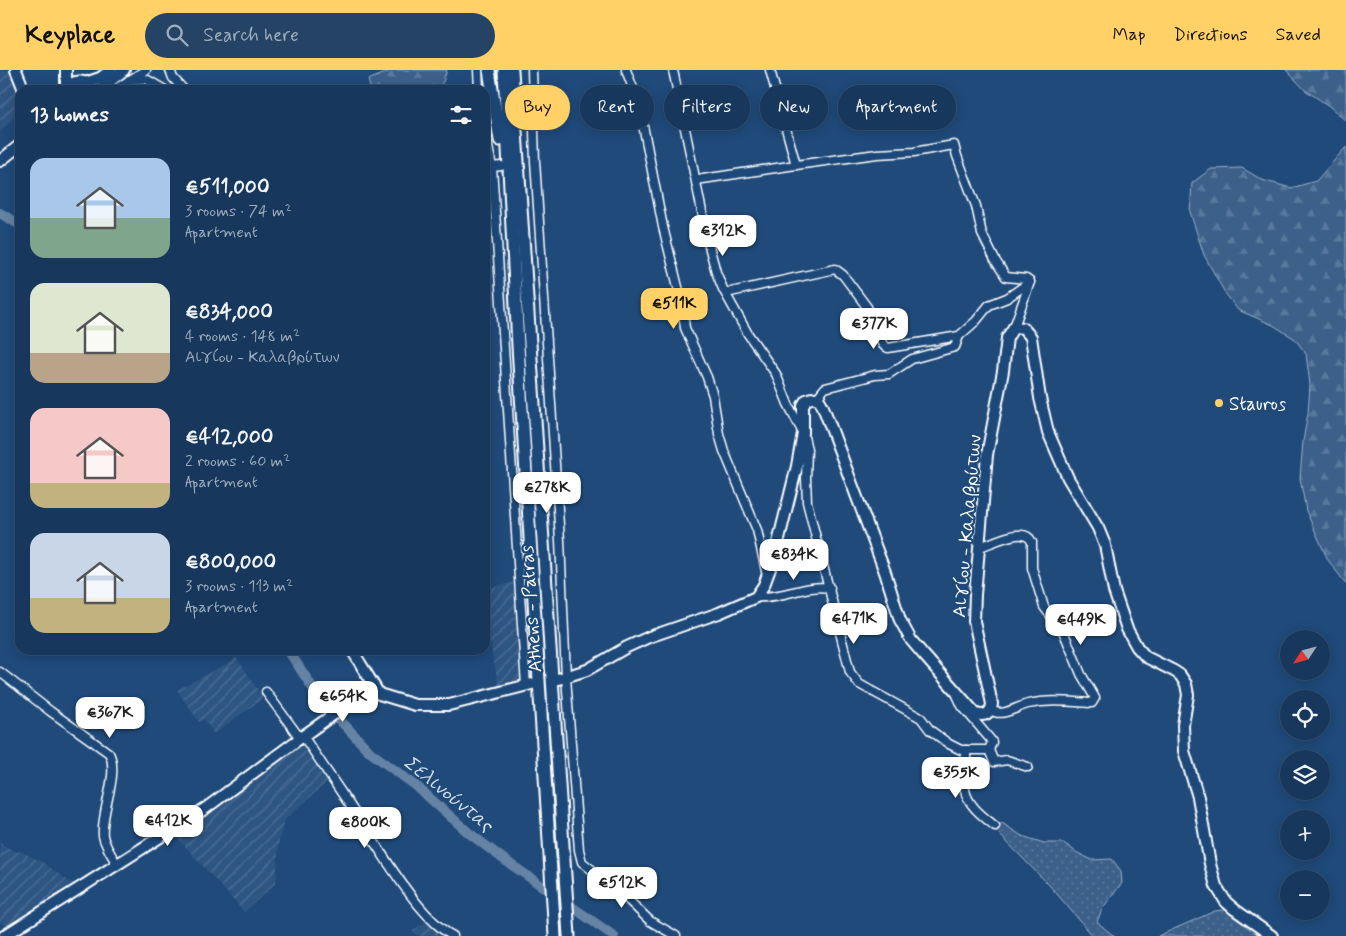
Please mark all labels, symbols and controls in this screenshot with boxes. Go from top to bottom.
search box [145,13,495,58]
text: Keyplace [25,20,115,51]
icon: search [163,21,191,49]
text: Search here [203,23,299,48]
text: Map [1113,23,1146,47]
text: Directions [1174,23,1248,47]
text: Saved [1276,23,1321,47]
chip: Buy [505,85,570,130]
chip: Rent [580,85,654,130]
chip: Filters [664,85,750,130]
chip: New [760,85,828,130]
chip: Apartment [838,85,956,130]
text: 13 homes [30,101,109,129]
icon: filters [447,101,475,129]
text: €511,000 [185,173,270,201]
icon: home [70,178,130,238]
text: 3 rooms · 74 m² [185,201,292,222]
pin: €312K [688,214,758,257]
text: €312K [700,220,746,241]
text: Apartment [185,222,258,243]
pin: €511K [639,288,709,330]
text: €511K [652,293,696,314]
text: €834,000 [185,298,273,326]
icon: home [70,303,130,363]
pin: €377K [839,308,909,350]
text: €377K [851,313,897,334]
text: 4 rooms · 148 m² [185,326,300,347]
text: Αιγίου - Καλαβρύτων [185,347,340,368]
place label: Stauros [1229,392,1287,417]
marker: Stauros [1213,397,1225,409]
text: €412,000 [185,423,273,451]
icon: home [70,428,130,488]
street label: Αιγίου - Καλαβρύτων [947,434,988,619]
text: 2 rooms · 60 m² [185,451,290,472]
text: Apartment [185,472,258,493]
pin: €278K [512,472,582,514]
text: €278K [524,477,570,498]
pin: €834K [759,538,829,581]
street label: Athens - Patras [515,544,548,673]
text: €834K [770,544,818,565]
text: €800,000 [185,548,276,576]
icon: home [70,553,130,613]
text: 3 rooms · 113 m² [185,576,293,597]
text: Apartment [185,597,258,618]
pin: €471K [819,602,889,645]
pin: €449K [1046,604,1116,646]
text: €471K [831,608,877,629]
text: €449K [1056,609,1106,630]
north arrow [1280,630,1330,680]
map controls [1280,630,1330,920]
pin: €654K [308,680,378,723]
text: €654K [319,686,367,707]
button: locate [1280,690,1330,740]
pin: €367K [75,696,145,739]
text: €367K [87,702,133,723]
water label: Σελινούντας [398,750,500,839]
button: layers [1280,750,1330,800]
pin: €355K [921,756,991,799]
text: €355K [933,762,979,783]
pin: €412K [133,804,203,847]
pin: €800K [330,806,400,849]
text: €412K [144,810,192,831]
button: + [1280,810,1330,860]
text: €800K [340,812,390,833]
pin: €512K [587,866,657,909]
button: − [1280,870,1330,920]
text: €512K [598,872,646,893]

